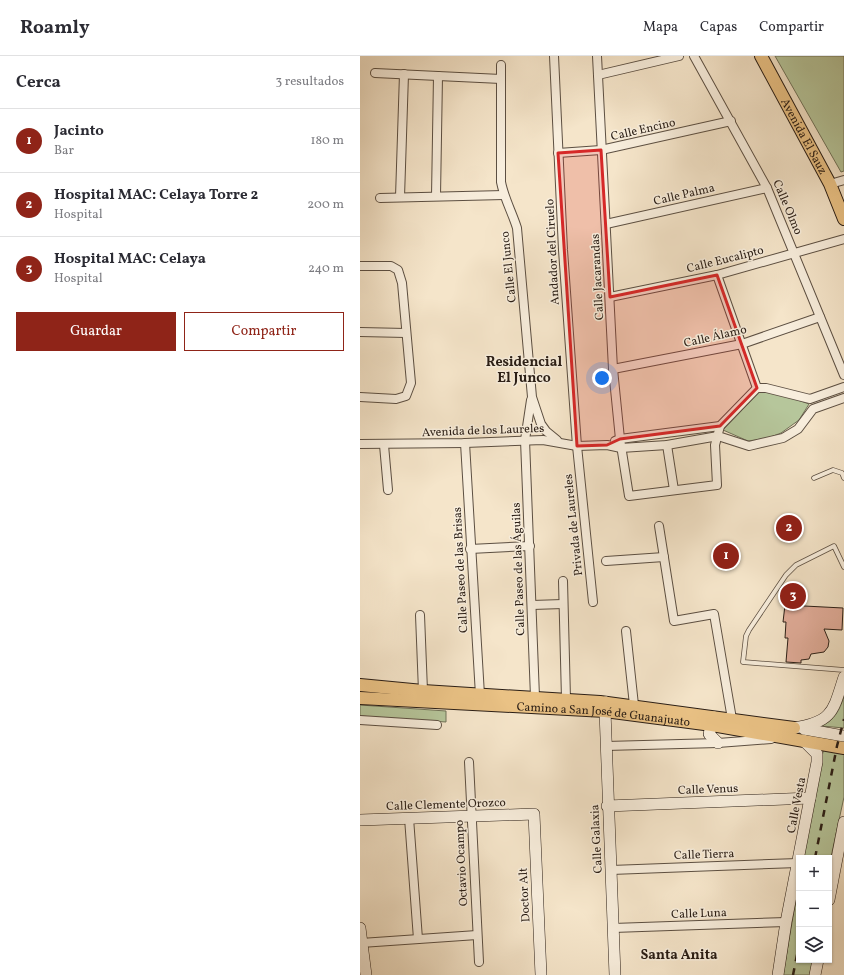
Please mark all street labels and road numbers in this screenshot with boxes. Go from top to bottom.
street label: Avenida El Sauz [776,96,830,177]
street label: Calle Encino [609,115,677,145]
street label: Calle Olmo [768,177,806,237]
street label: Calle Palma [652,180,716,210]
street label: Andador del Ciruelo [542,198,564,305]
street label: Calle El Junco [497,230,521,303]
street label: Calle Jacarandas [588,233,608,321]
street label: Calle Eucalipto [685,243,765,277]
street label: Calle Álamo [682,321,748,352]
street label: Avenida de los Laureles [422,421,545,441]
street label: Privada de Laureles [561,473,587,577]
street label: Calle Paseo de las Águilas [508,502,529,636]
street label: Calle Paseo de las Brisas [450,507,472,633]
street label: Camino a San José de Guanajuato [516,699,691,731]
street label: Calle Vesta [784,776,810,835]
street label: Calle Venus [677,781,739,799]
street label: Calle Clemente Orozco [386,795,506,815]
street label: Calle Galaxia [587,804,607,874]
street label: Octavio Ocampo [452,819,472,907]
street label: Calle Tierra [674,846,735,864]
street label: Doctor Alt [516,867,534,923]
street label: Calle Luna [671,905,727,923]

